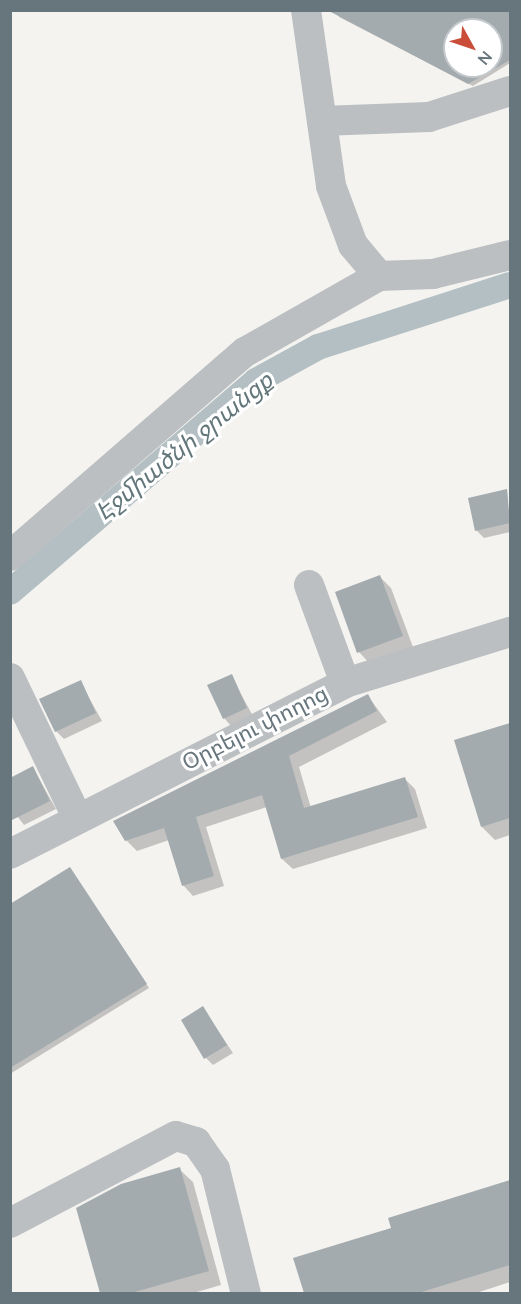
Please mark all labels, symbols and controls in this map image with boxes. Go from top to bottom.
north arrow [443,18,503,78]
text: N [474,47,497,69]
water label: Էջմիածնի ջրանցք [90,366,278,526]
street label: Օրբելու փողոց [178,680,332,776]

